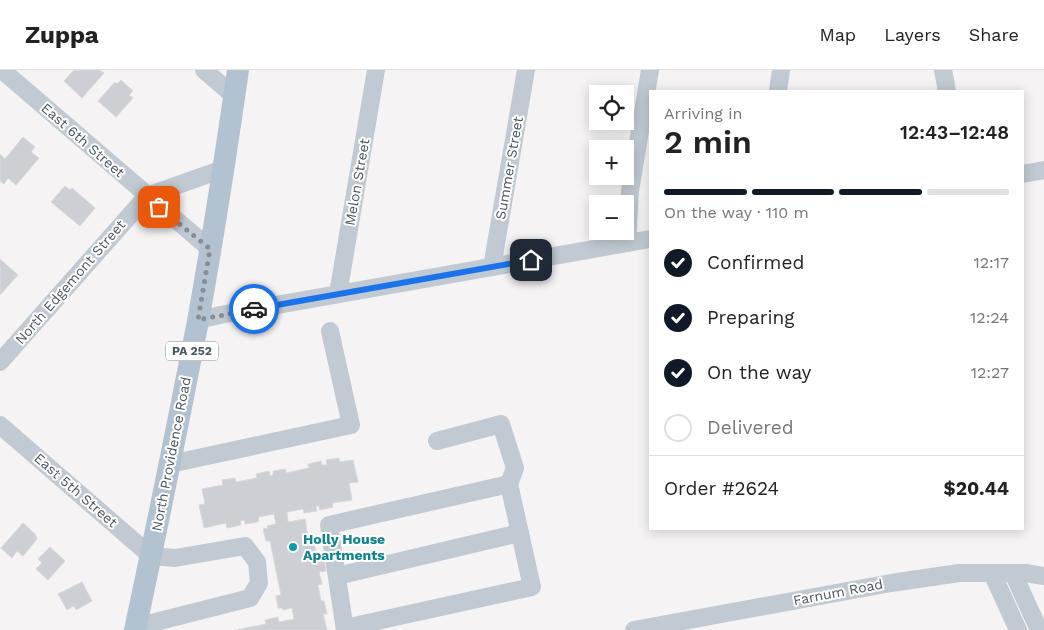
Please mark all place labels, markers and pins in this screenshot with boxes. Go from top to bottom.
pin [138,186,180,228]
pin [510,239,552,281]
place label: Holly House Apartments [303,531,385,563]
marker: Holly House Apartments [287,541,299,553]

